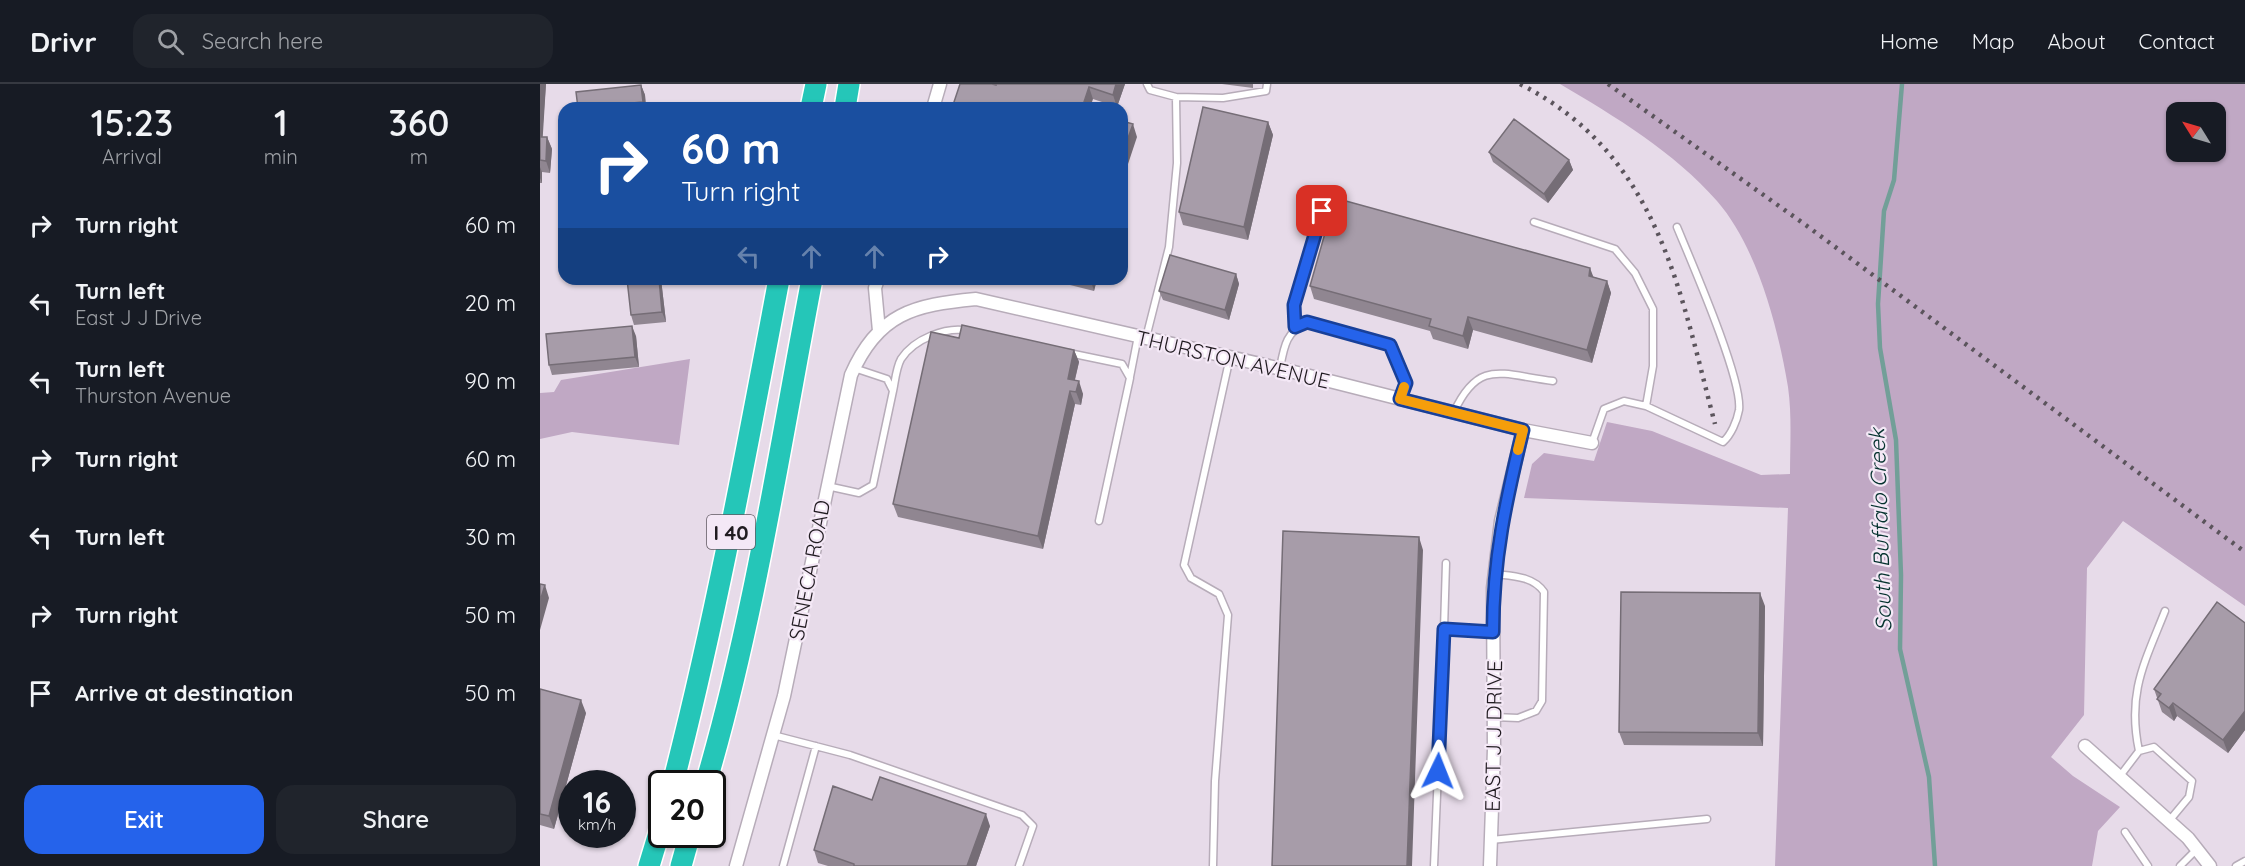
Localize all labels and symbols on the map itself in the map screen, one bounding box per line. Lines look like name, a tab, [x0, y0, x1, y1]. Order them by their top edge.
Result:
north arrow	[2166, 102, 2226, 162]
pin	[1296, 185, 1347, 236]
street label: THURSTON AVENUE	[1134, 324, 1332, 394]
water label: South Buffalo Creek	[1862, 426, 1898, 632]
street label: SENECA ROAD	[783, 498, 835, 642]
road number: I 40	[707, 515, 755, 549]
street label: EAST J J DRIVE	[1479, 660, 1507, 812]
position arrow	[1406, 739, 1470, 803]
speed limit sign: 20	[648, 770, 726, 848]

